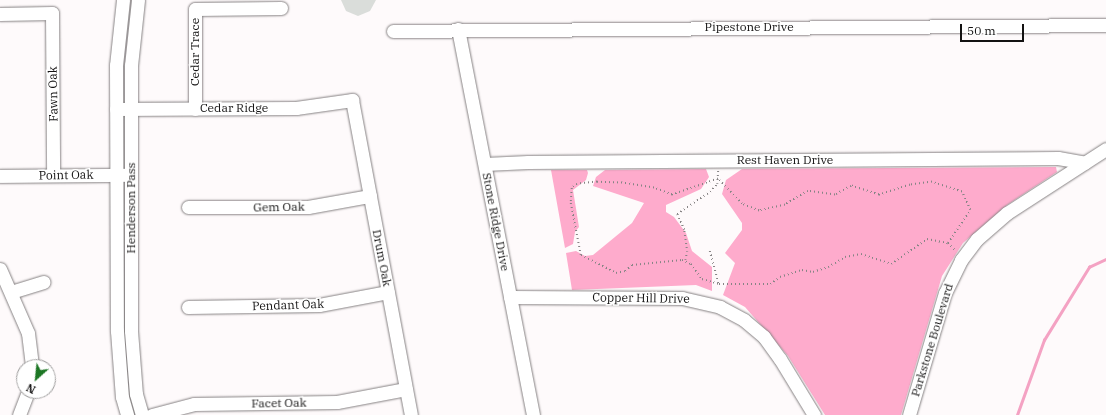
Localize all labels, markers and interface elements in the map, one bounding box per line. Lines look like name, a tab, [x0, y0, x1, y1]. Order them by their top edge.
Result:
scale bar	[962, 16, 1026, 42]
street label: Cedar Trace	[188, 18, 202, 86]
street label: Pipestone Drive	[704, 20, 794, 34]
text: 50 m	[967, 23, 996, 38]
street label: Fawn Oak	[45, 66, 61, 122]
street label: Cedar Ridge	[200, 101, 268, 115]
street label: Rest Haven Drive	[737, 153, 833, 167]
street label: Henderson Pass	[124, 162, 138, 254]
street label: Point Oak	[39, 167, 93, 183]
street label: Stone Ridge Drive	[479, 172, 513, 272]
street label: Gem Oak	[253, 199, 305, 215]
street label: Drum Oak	[369, 228, 395, 288]
street label: Parkstone Boulevard	[908, 282, 956, 398]
street label: Copper Hill Drive	[592, 290, 690, 306]
street label: Pendant Oak	[252, 297, 324, 313]
north arrow	[16, 359, 56, 399]
text: N	[24, 381, 38, 397]
street label: Facet Oak	[251, 395, 307, 411]

